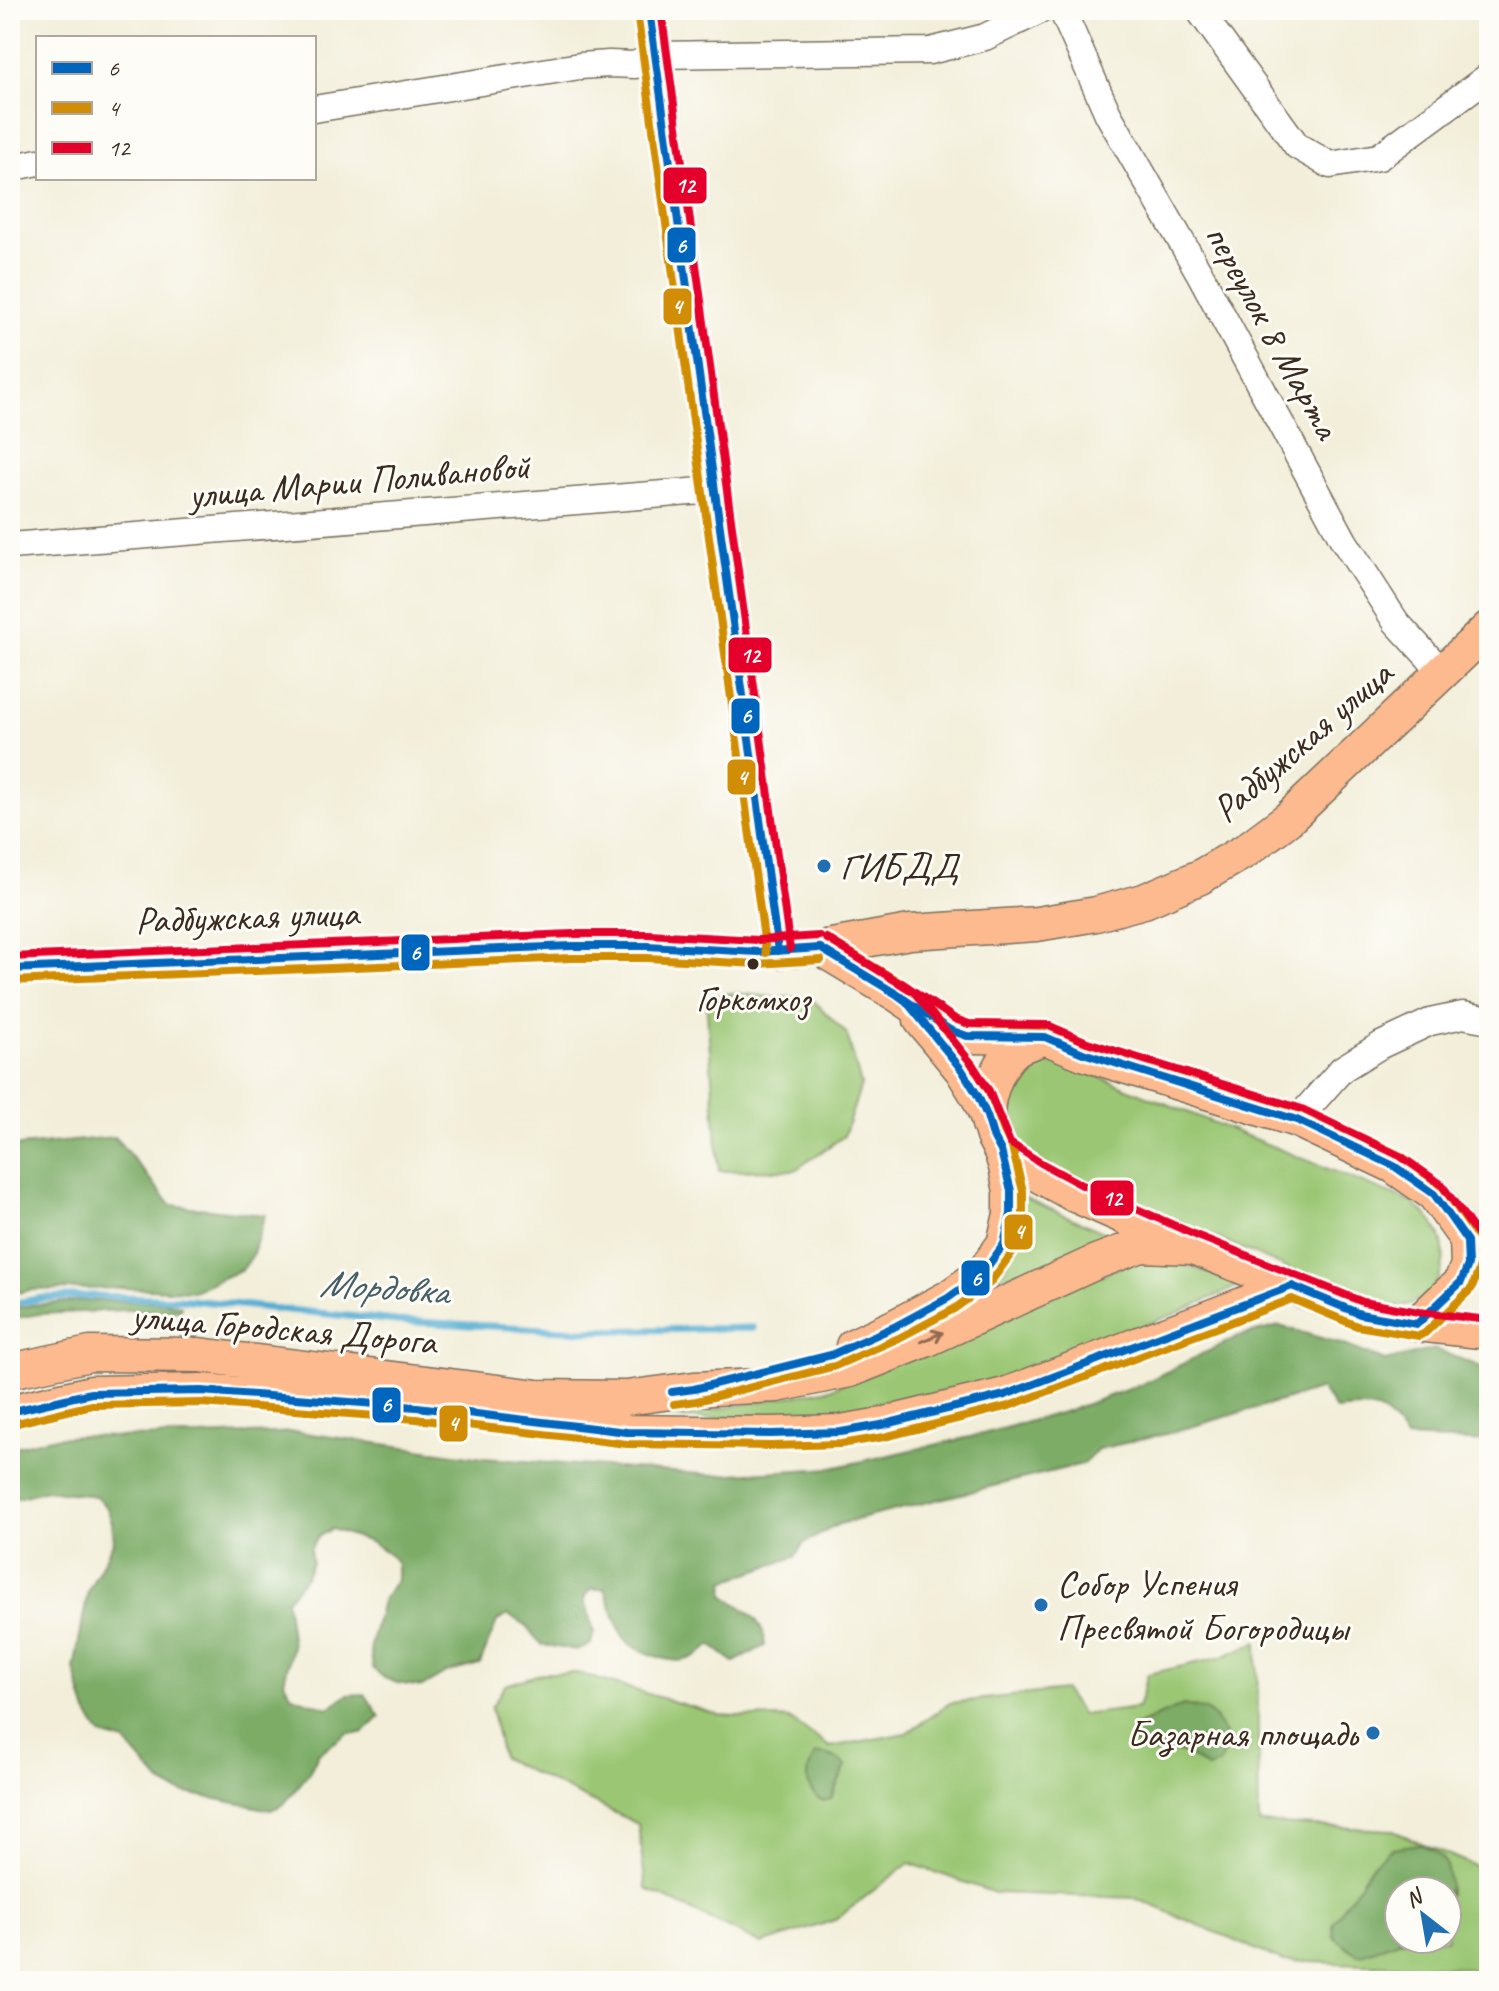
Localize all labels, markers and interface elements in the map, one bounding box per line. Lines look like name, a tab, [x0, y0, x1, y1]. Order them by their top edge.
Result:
legend	[36, 36, 316, 180]
text: 6	[108, 53, 120, 83]
text: 4	[108, 93, 121, 123]
text: 12	[108, 133, 132, 163]
line badge: 12	[662, 166, 708, 205]
text: 12	[675, 172, 697, 200]
street label: переулок 8 Марта	[1194, 216, 1352, 449]
line badge: 6	[666, 226, 697, 264]
text: 6	[676, 232, 688, 260]
line badge: 4	[662, 287, 693, 326]
text: 4	[672, 293, 685, 321]
street label: улица Марии Поливановой	[184, 442, 534, 519]
line badge: 12	[727, 636, 773, 674]
text: 12	[740, 642, 762, 670]
street label: Радбужская улица	[1203, 649, 1404, 832]
line badge: 6	[730, 697, 761, 735]
text: 6	[741, 702, 753, 730]
line badge: 4	[726, 758, 757, 796]
text: 4	[737, 764, 750, 792]
place label: ГИБДД	[840, 843, 961, 890]
marker: ГИБДД	[815, 857, 833, 875]
street label: Радбужская улица	[135, 889, 362, 944]
line badge: 6	[400, 933, 431, 972]
text: 6	[410, 939, 422, 967]
marker: Горкомхоз	[745, 956, 761, 972]
place label: Горкомхоз	[696, 976, 813, 1022]
line badge: 12	[1089, 1179, 1135, 1217]
text: 12	[1102, 1185, 1124, 1213]
line badge: 4	[1003, 1213, 1034, 1251]
text: 4	[1014, 1218, 1027, 1246]
water label: Мордовка	[318, 1258, 454, 1317]
line badge: 6	[960, 1259, 991, 1297]
text: 6	[971, 1265, 983, 1293]
street label: улица Городская Дорога	[128, 1292, 441, 1365]
one-way arrow	[919, 1329, 944, 1344]
line badge: 6	[371, 1386, 402, 1424]
text: 6	[381, 1391, 393, 1419]
line badge: 4	[438, 1404, 469, 1443]
text: 4	[448, 1410, 461, 1438]
place label: Собор Успения Пресвятой Богородицы	[1057, 1560, 1351, 1651]
marker: Собор Успения Пресвятой Богородицы	[1032, 1596, 1050, 1614]
place label: Базарная площадь	[1127, 1710, 1360, 1757]
marker: Базарная площадь	[1364, 1724, 1382, 1742]
north arrow	[1383, 1875, 1463, 1955]
text: N	[1400, 1881, 1429, 1914]

